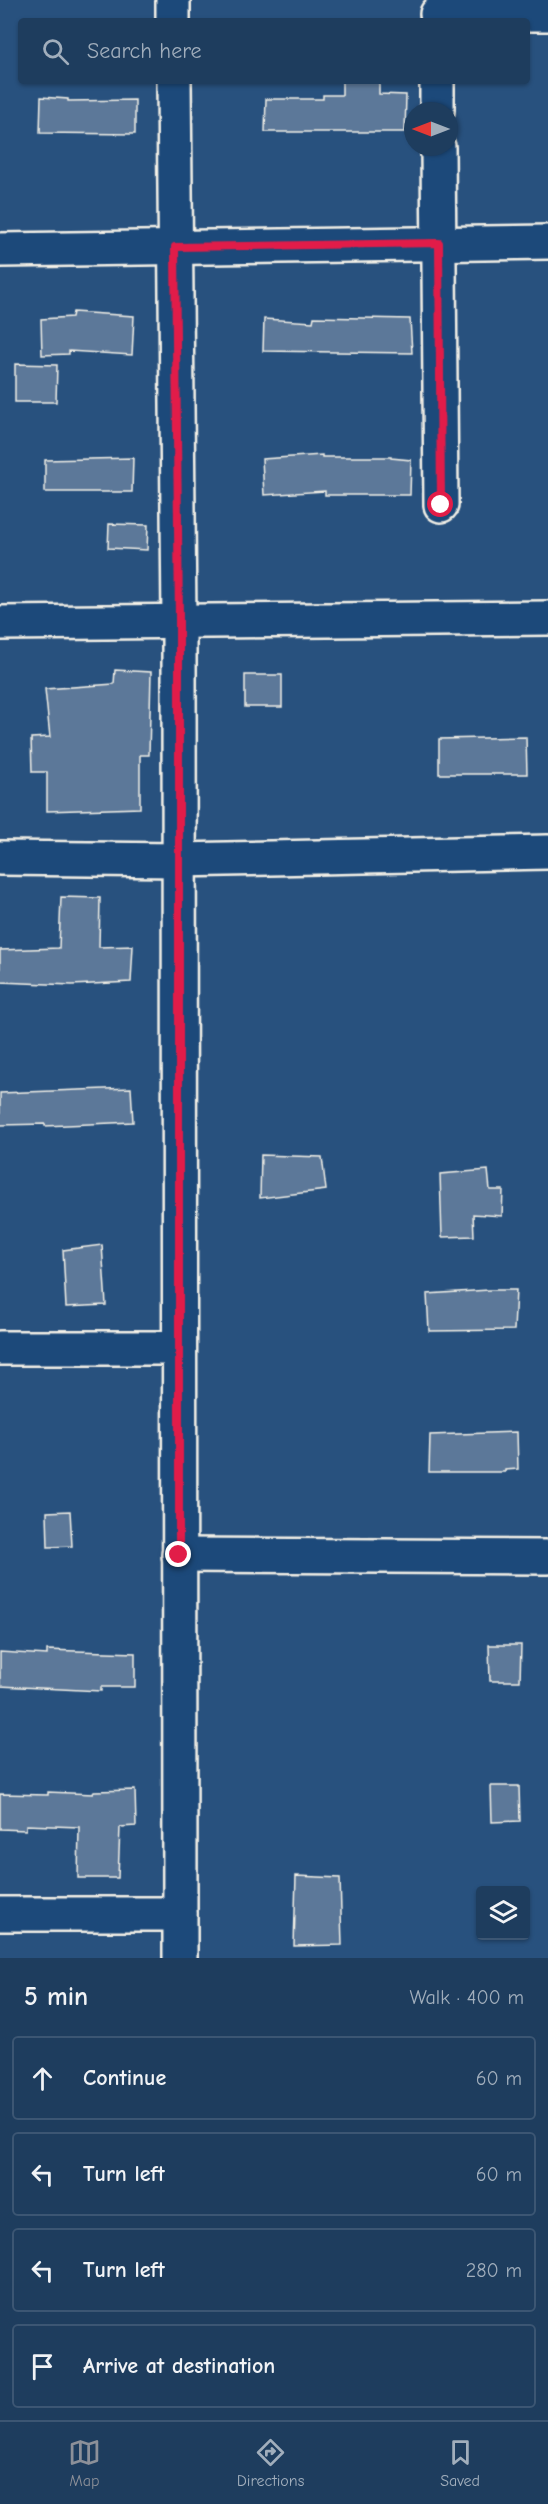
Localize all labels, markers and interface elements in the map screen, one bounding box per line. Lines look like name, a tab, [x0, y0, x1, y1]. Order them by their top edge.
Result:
search box	[18, 18, 530, 84]
icon: search	[39, 35, 72, 68]
text: Search here	[87, 38, 202, 64]
north arrow	[404, 102, 458, 156]
route start	[427, 491, 453, 517]
route end	[165, 1541, 191, 1567]
map controls	[476, 1886, 530, 1940]
button: layers	[476, 1886, 530, 1940]
text: 5 min	[24, 1982, 88, 2012]
text: Walk · 400 m	[410, 1986, 524, 2009]
icon: ahead	[26, 2062, 59, 2095]
text: Continue	[83, 2065, 166, 2091]
text: 60 m	[476, 2067, 522, 2090]
icon: left	[26, 2158, 59, 2191]
text: Turn left	[83, 2161, 165, 2187]
text: 60 m	[476, 2163, 522, 2186]
icon: left	[26, 2254, 59, 2287]
text: Turn left	[83, 2257, 165, 2283]
text: 280 m	[466, 2259, 522, 2282]
icon: arrive	[26, 2350, 59, 2383]
text: Arrive at destination	[83, 2353, 275, 2379]
tab: Map	[68, 2436, 101, 2490]
tab: Directions	[237, 2436, 304, 2490]
tab: Saved	[440, 2436, 480, 2490]

